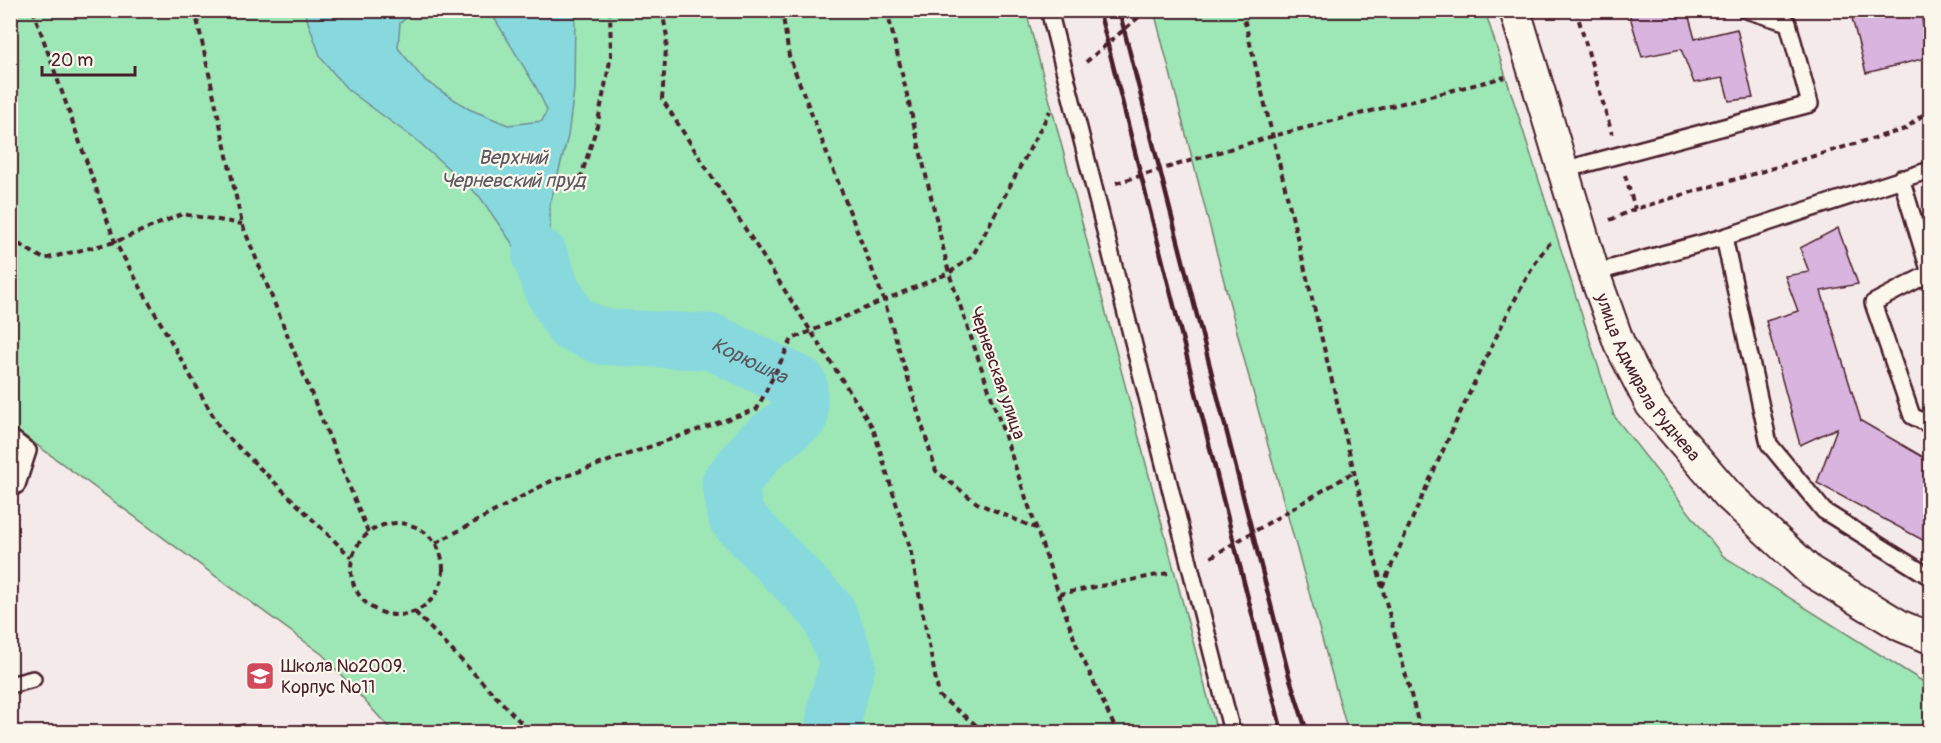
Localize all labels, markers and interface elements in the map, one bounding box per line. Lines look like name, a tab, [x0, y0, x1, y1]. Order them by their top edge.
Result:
scale bar	[42, 39, 135, 77]
text: 20 m	[51, 49, 93, 72]
water label: Верхний Черневский пруд	[441, 145, 587, 193]
street label: улица Адмирала Руднева	[1590, 289, 1706, 466]
street label: Черневская улица	[964, 304, 1030, 442]
water label: Корюшка	[708, 331, 793, 390]
place label: Школа №2009. Корпус №11	[281, 655, 406, 699]
school or university icon: Школа №2009. Корпус №11	[244, 660, 276, 692]

